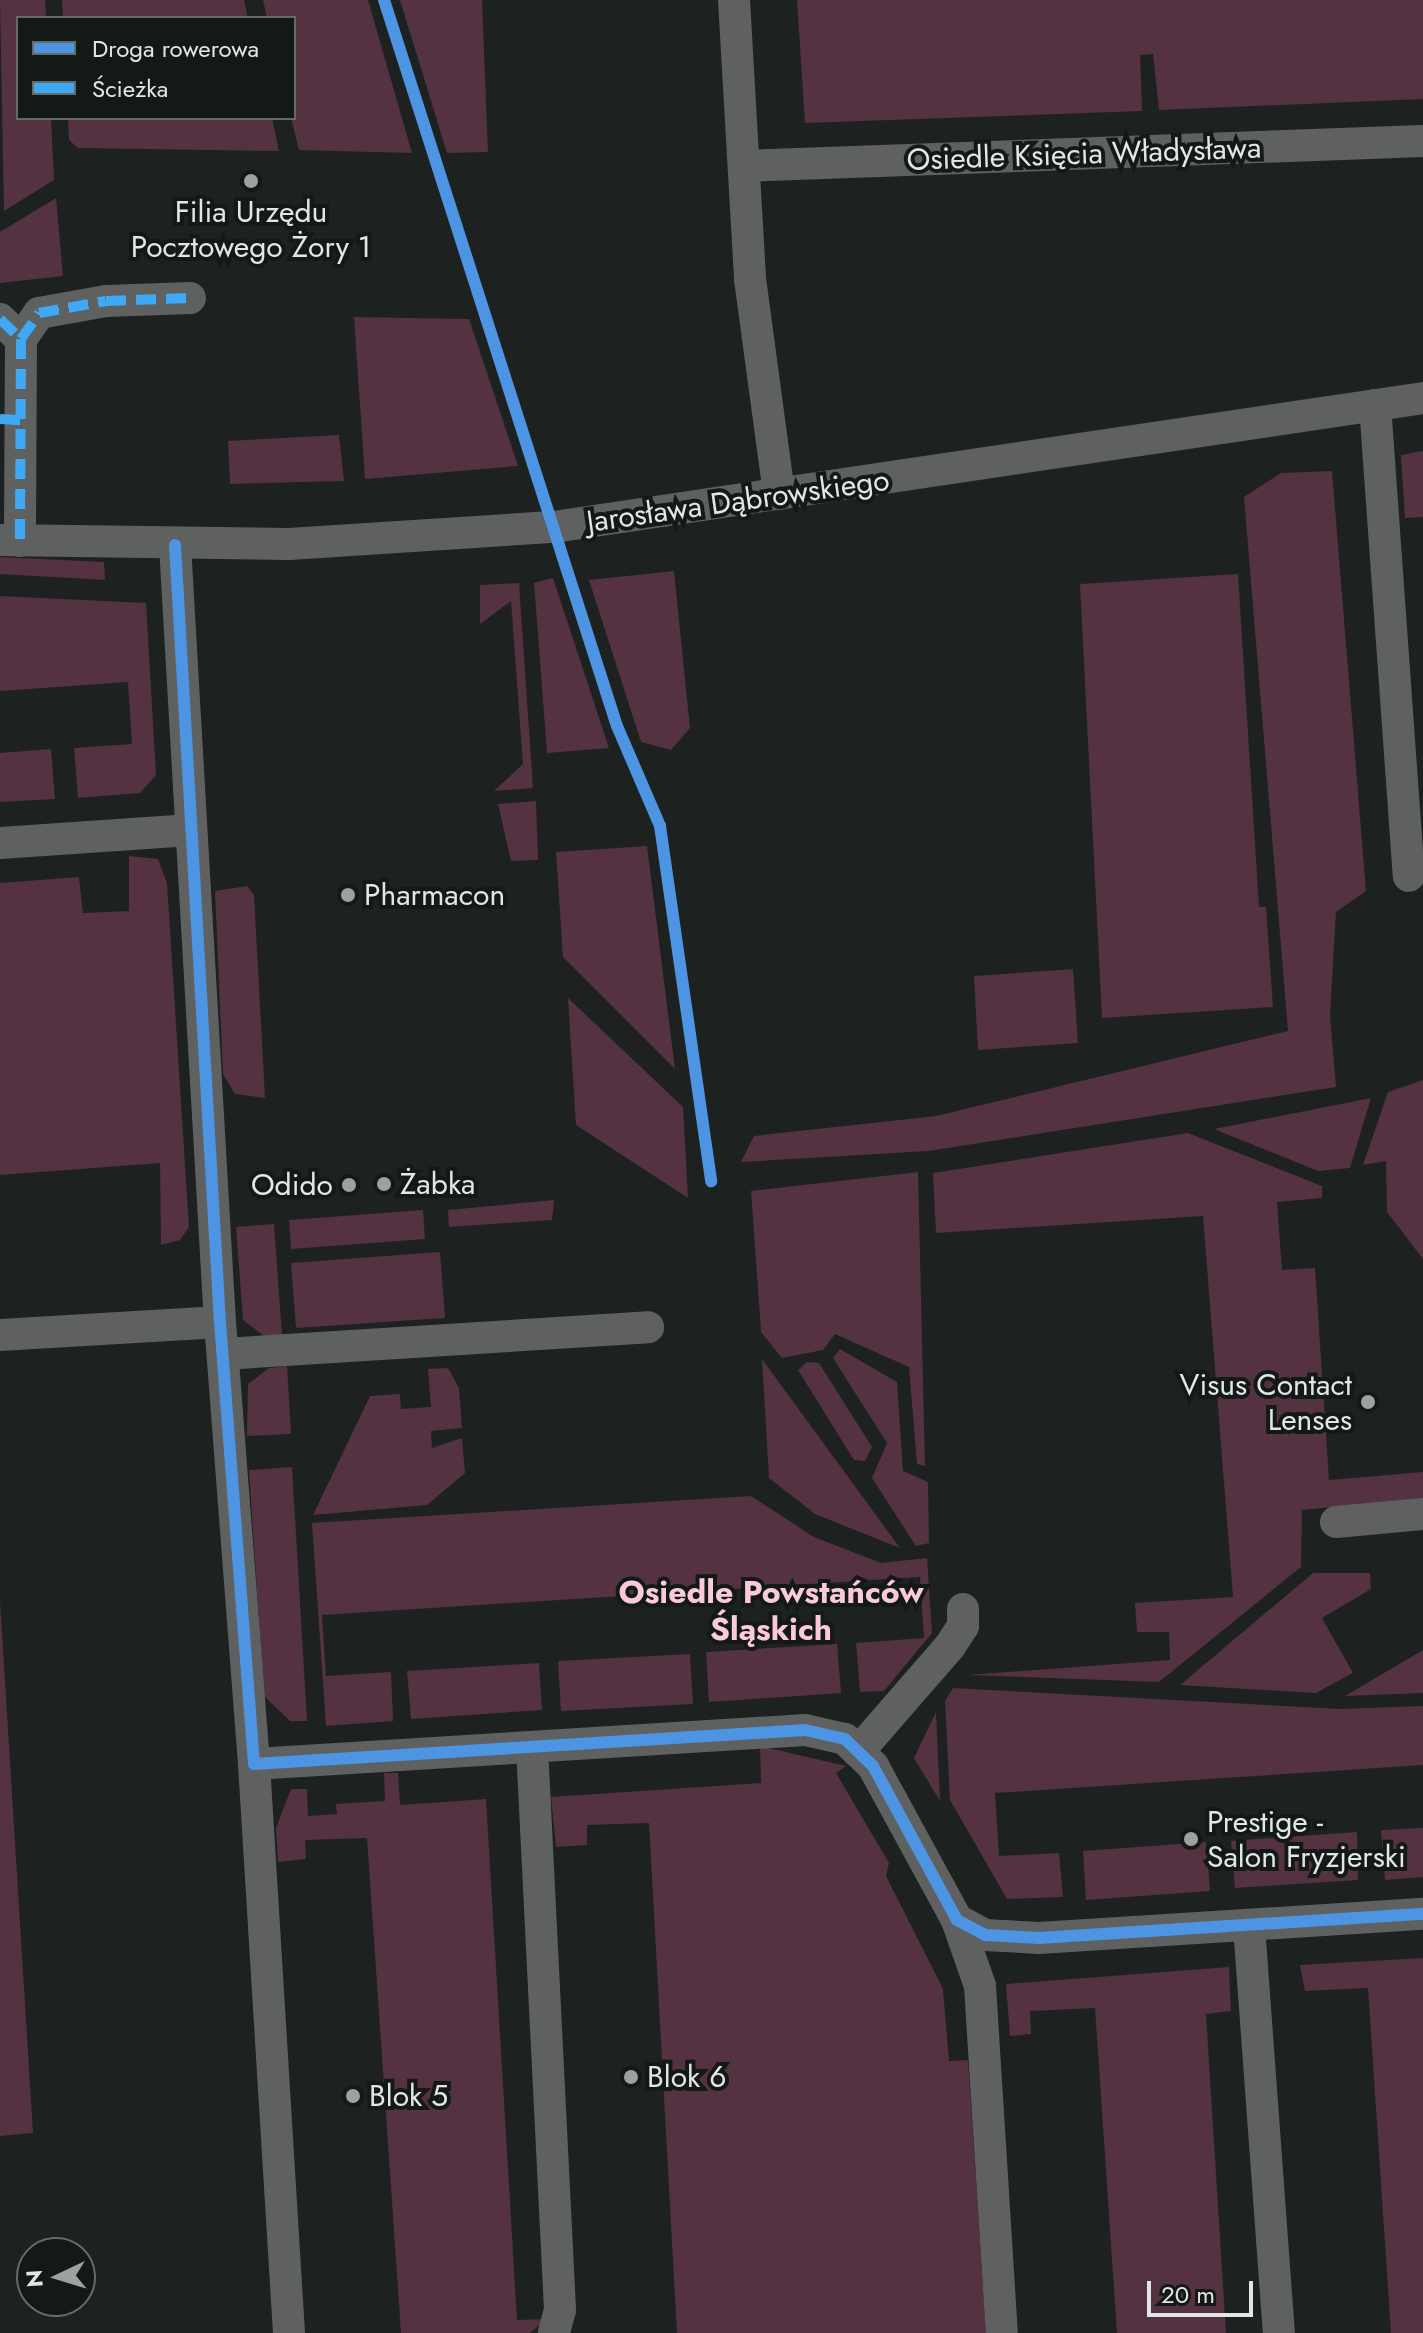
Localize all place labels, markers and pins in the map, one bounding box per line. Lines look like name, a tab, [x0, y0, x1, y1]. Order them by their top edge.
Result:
marker: Filia Urzędu Pocztowego Żory 1	[242, 172, 260, 190]
place label: Filia Urzędu Pocztowego Żory 1	[131, 194, 371, 264]
place label: Pharmacon	[364, 877, 505, 913]
marker: Pharmacon	[339, 886, 357, 904]
place label: Żabka	[400, 1166, 476, 1202]
place label: Odido	[251, 1167, 333, 1203]
marker: Żabka	[375, 1175, 393, 1193]
marker: Odido	[340, 1176, 358, 1194]
place label: Visus Contact Lenses	[1180, 1367, 1352, 1438]
marker: Visus Contact Lenses	[1359, 1393, 1377, 1411]
place label: Prestige - Salon Fryzjerski	[1207, 1804, 1406, 1874]
marker: Prestige - Salon Fryzjerski	[1182, 1830, 1200, 1848]
place label: Blok 6	[647, 2059, 726, 2095]
marker: Blok 6	[622, 2068, 640, 2086]
place label: Blok 5	[369, 2078, 448, 2114]
marker: Blok 5	[344, 2087, 362, 2105]

